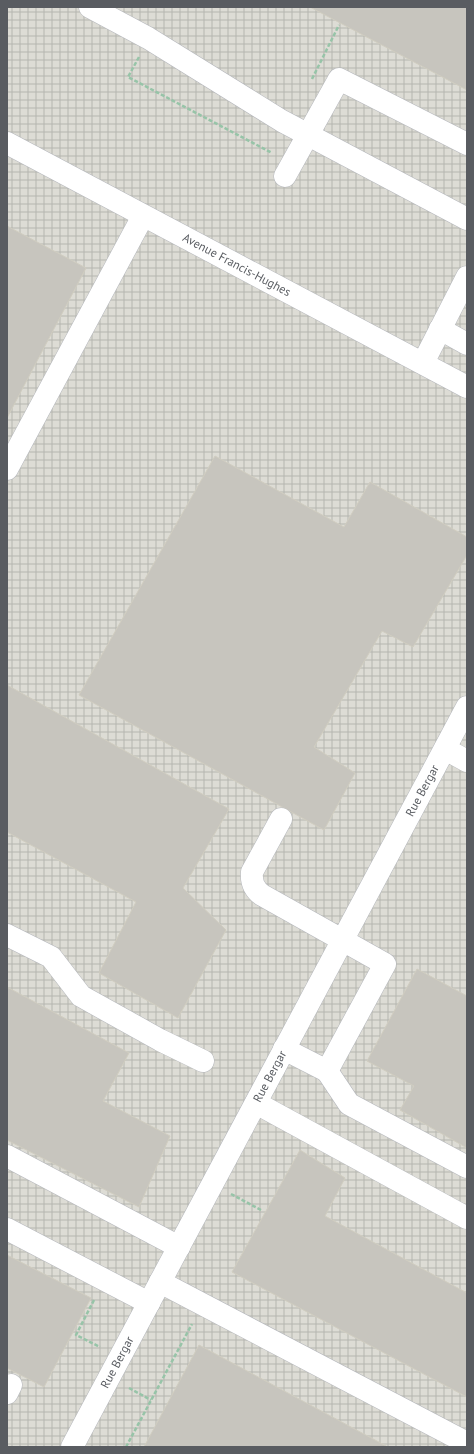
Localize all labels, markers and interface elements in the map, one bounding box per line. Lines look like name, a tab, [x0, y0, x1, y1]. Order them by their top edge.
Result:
street label: Avenue Francis-Hughes	[180, 230, 294, 299]
street label: Rue Bergar	[402, 762, 442, 819]
street label: Rue Bergar	[249, 1048, 289, 1105]
street label: Rue Bergar	[97, 1334, 137, 1391]

